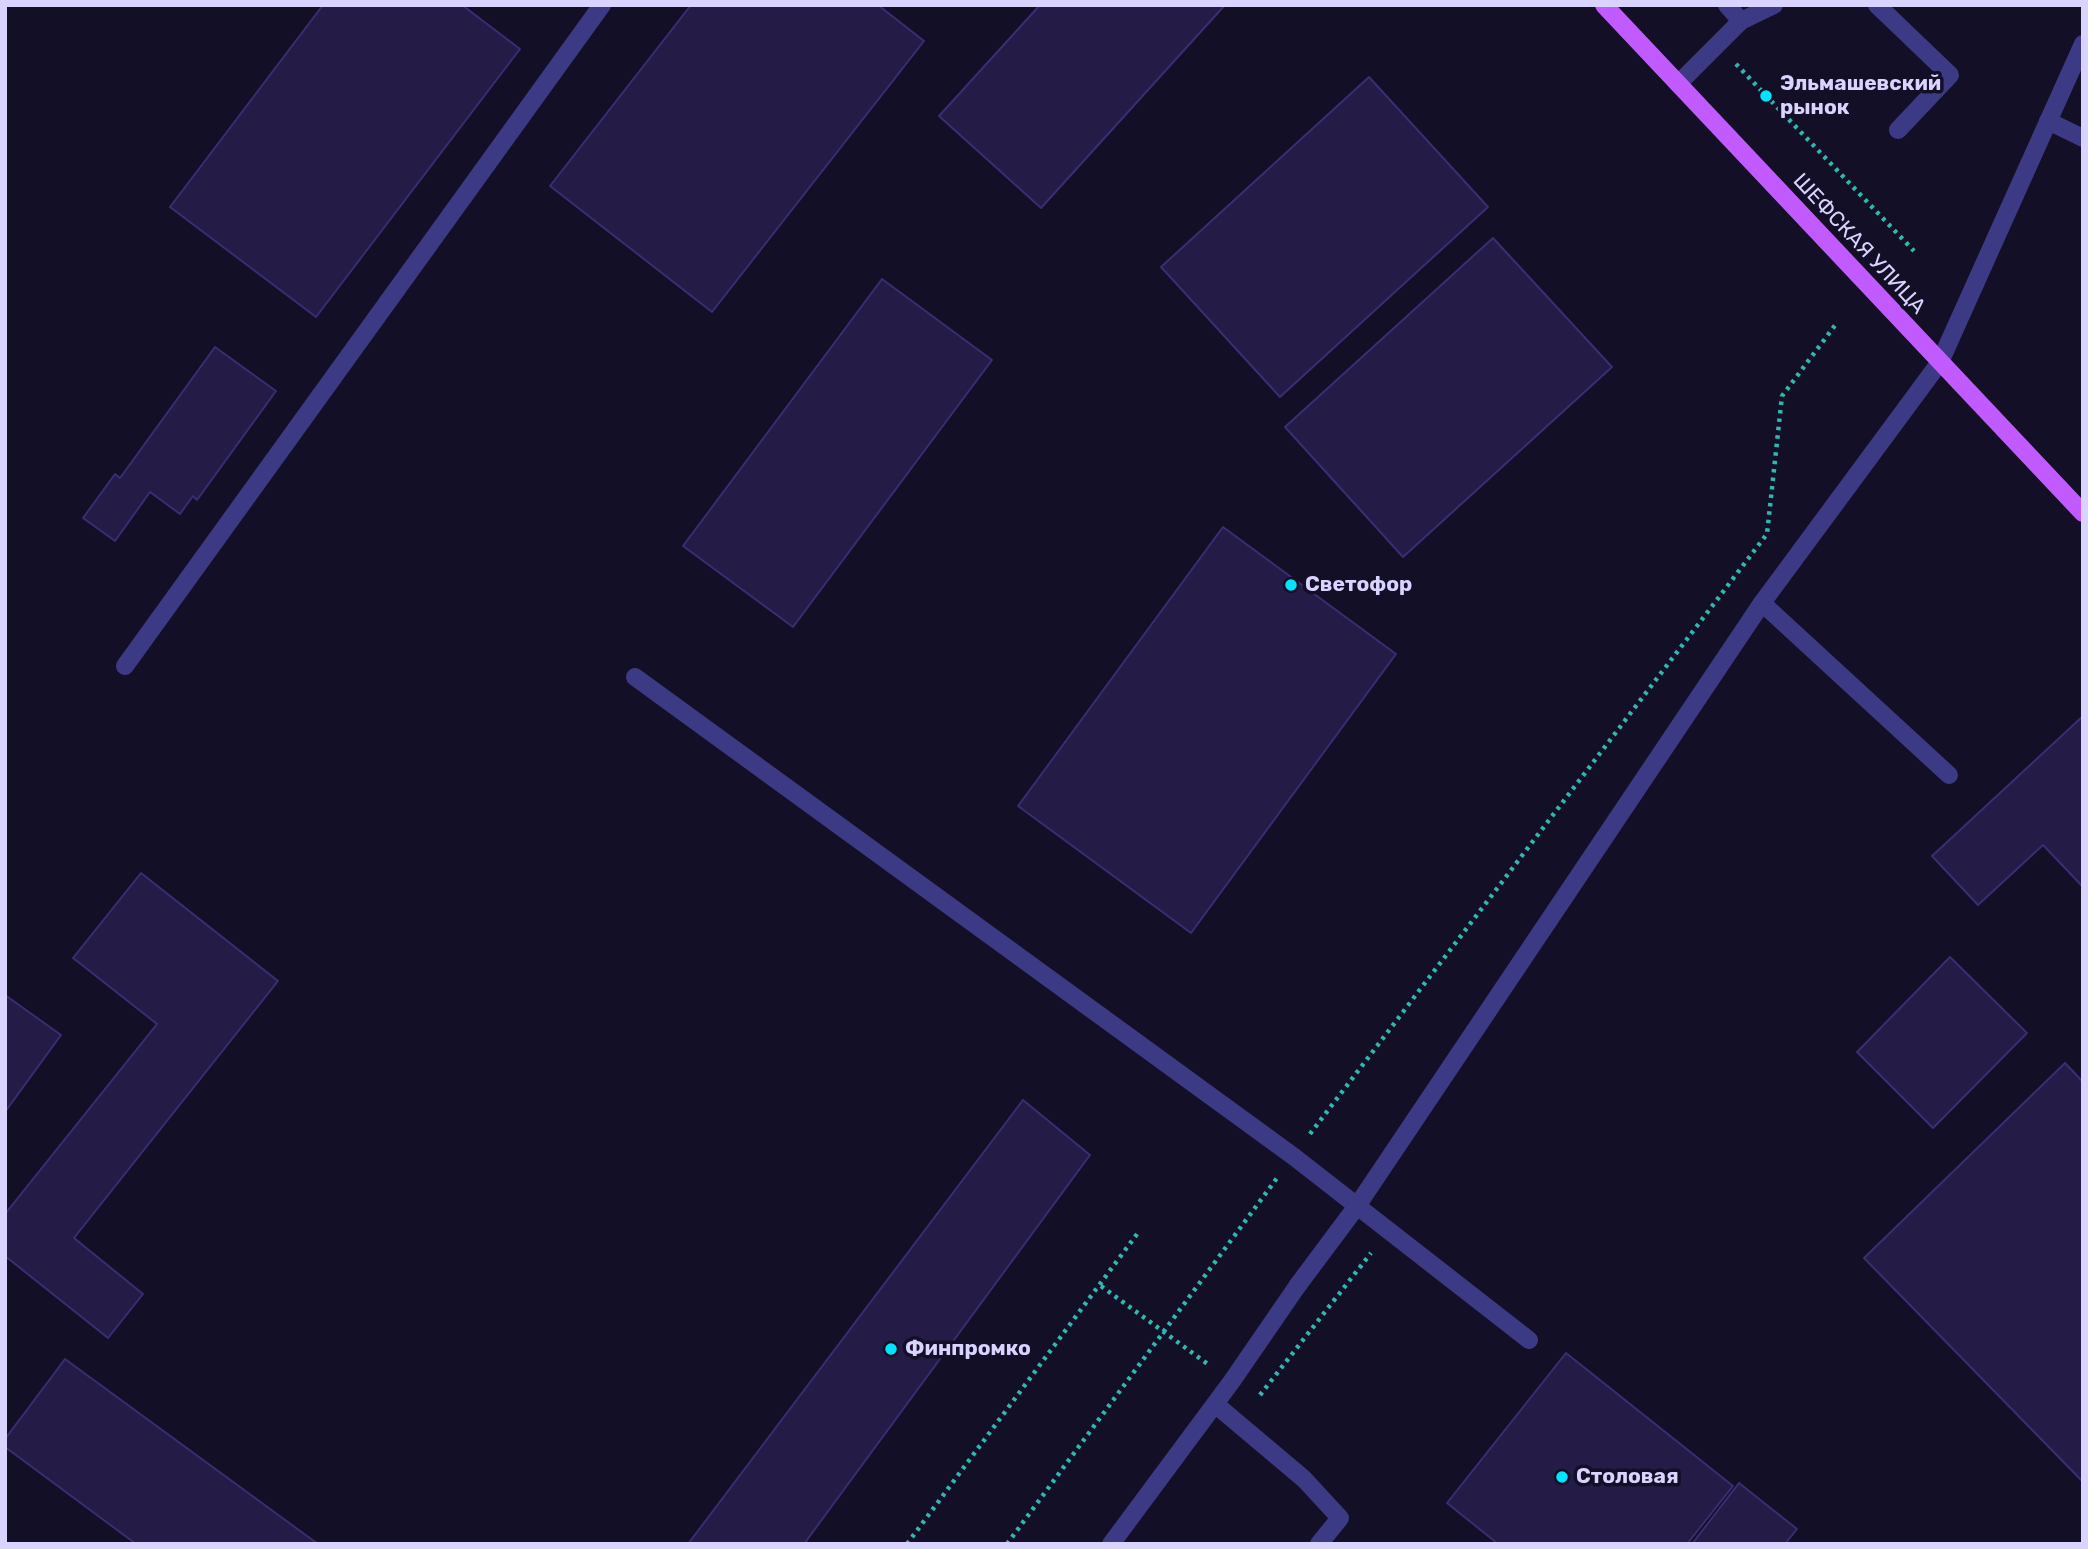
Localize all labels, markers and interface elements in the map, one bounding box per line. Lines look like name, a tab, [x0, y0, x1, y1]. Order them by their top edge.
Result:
place label: Эльмашевский рынок	[1780, 71, 1941, 121]
marker: Эльмашевский рынок	[1758, 88, 1774, 104]
street label: ШЕФСКАЯ УЛИЦА	[1787, 169, 1931, 319]
place label: Светофор	[1305, 572, 1412, 598]
marker: Светофор	[1283, 577, 1299, 593]
place label: Финпромко	[905, 1336, 1031, 1362]
marker: Финпромко	[883, 1341, 899, 1357]
place label: Столовая	[1576, 1464, 1679, 1490]
marker: Столовая	[1554, 1469, 1570, 1485]

